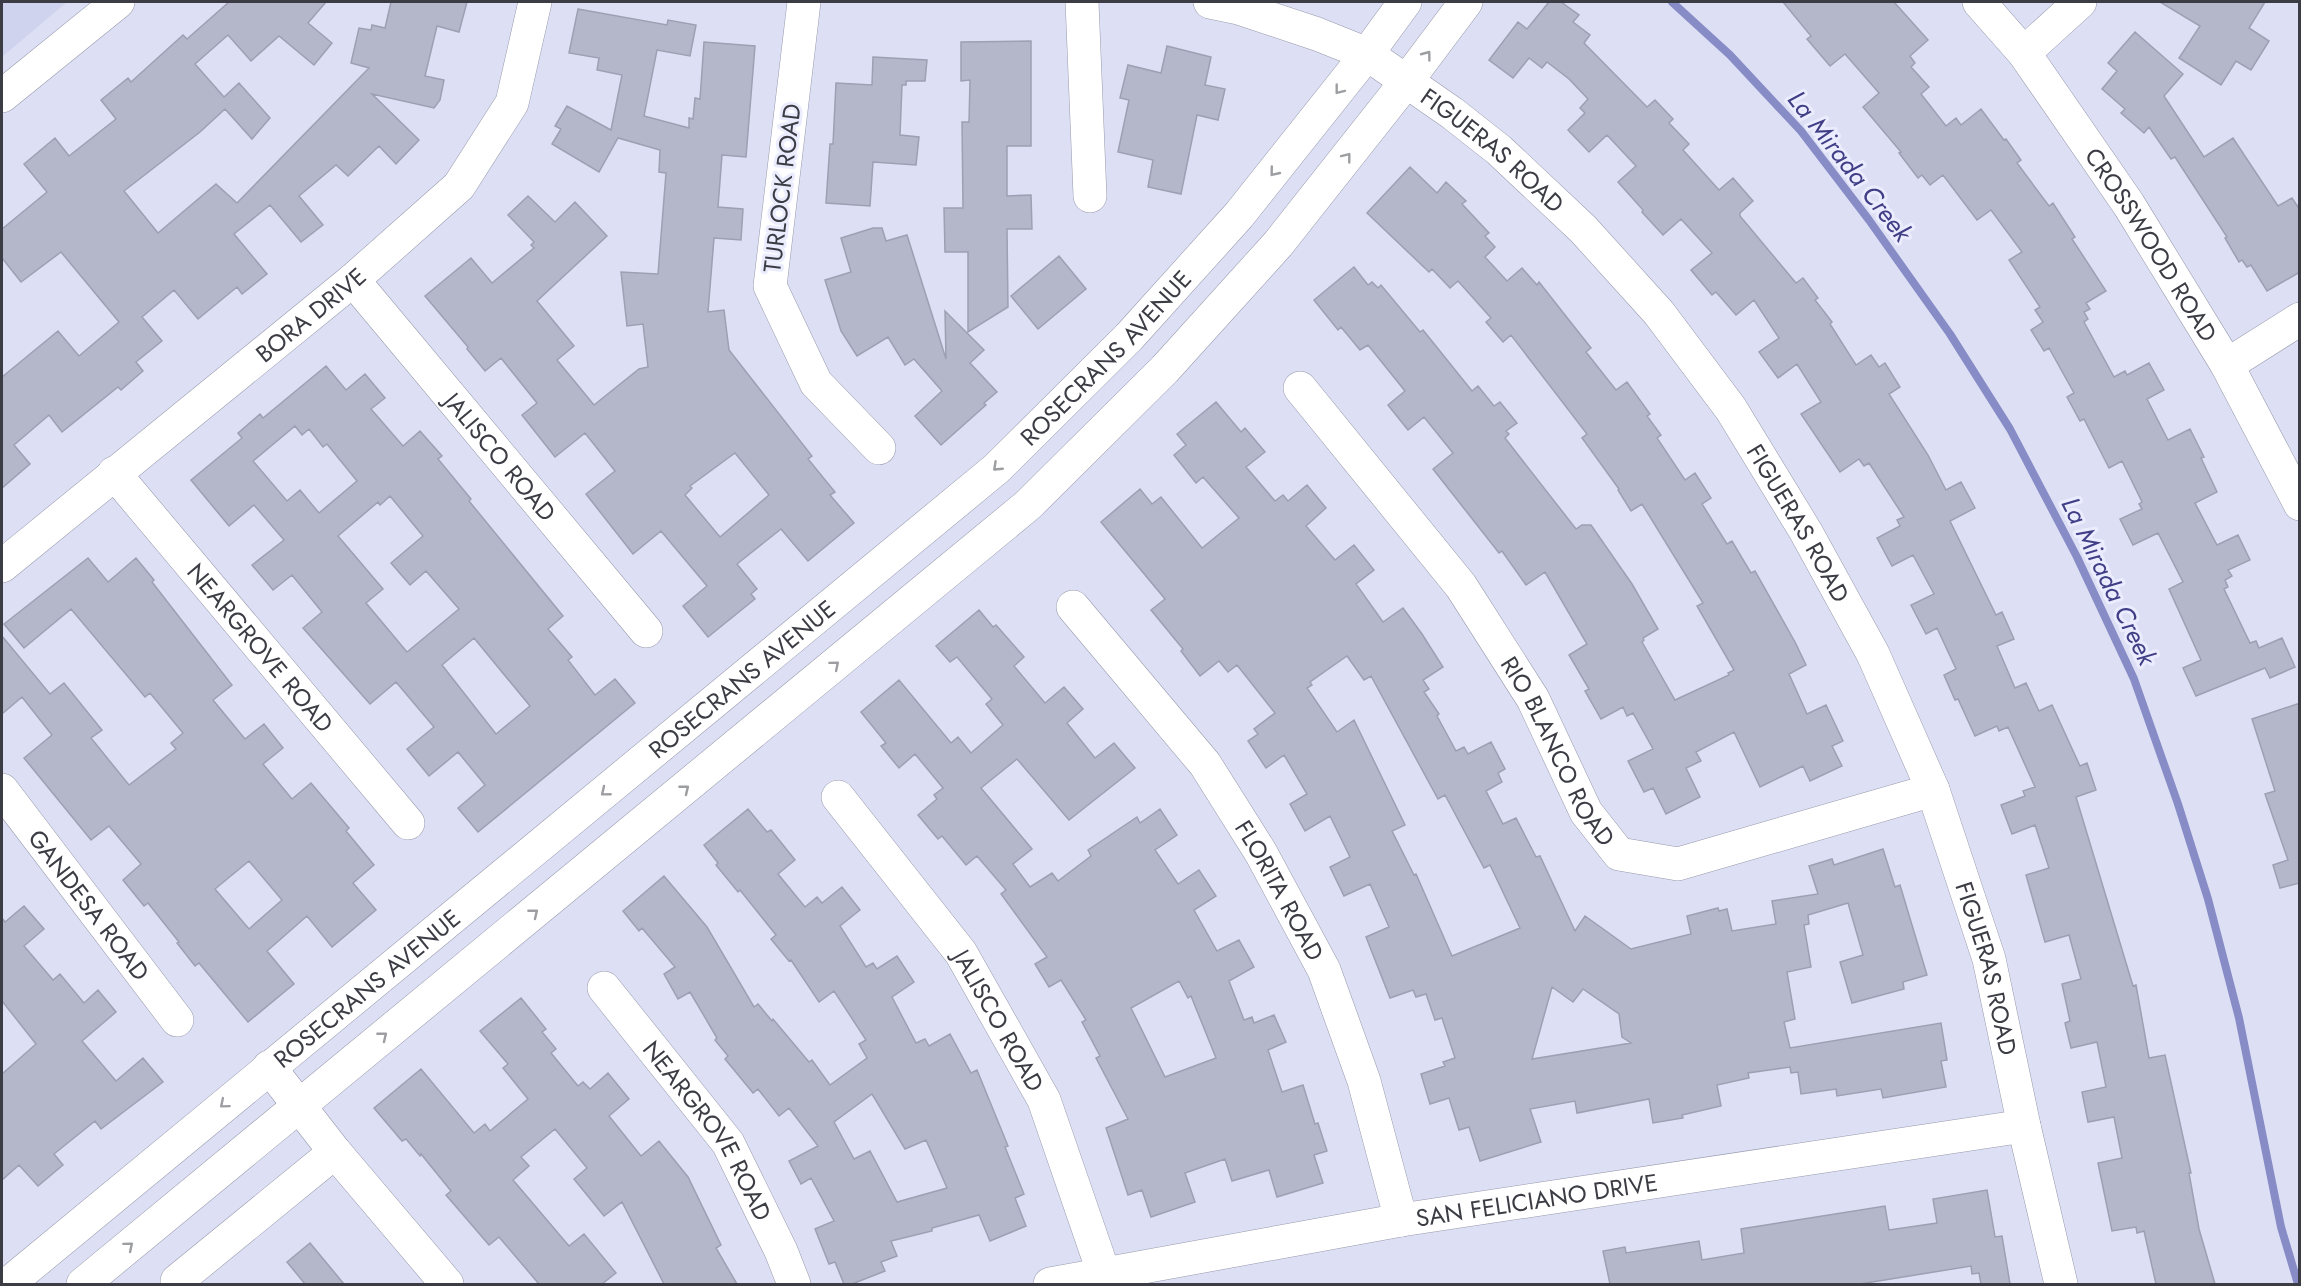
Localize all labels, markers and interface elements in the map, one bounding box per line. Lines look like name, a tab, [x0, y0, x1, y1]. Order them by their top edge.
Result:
one-way arrow	[1420, 51, 1431, 62]
street label: FIGUERAS ROAD	[1414, 79, 1572, 220]
water label: La Mirada Creek	[1779, 82, 1922, 251]
one-way arrow	[1335, 83, 1346, 94]
street label: TURLOCK ROAD	[754, 102, 810, 274]
street label: CROSSWOOD ROAD	[2077, 140, 2226, 348]
one-way arrow	[1340, 153, 1351, 164]
one-way arrow	[1270, 165, 1281, 176]
street label: BORA DRIVE	[248, 259, 374, 370]
street label: ROSECRANS AVENUE	[1012, 262, 1199, 453]
street label: JALISCO ROAD	[434, 382, 564, 528]
street label: FIGUERAS ROAD	[1739, 437, 1859, 608]
one-way arrow	[994, 460, 1004, 471]
water label: La Mirada Creek	[2052, 491, 2167, 673]
street label: NEARGROVE ROAD	[179, 555, 342, 740]
street label: ROSECRANS AVENUE	[641, 591, 843, 766]
street label: RIO BLANCO ROAD	[1493, 649, 1624, 853]
one-way arrow	[829, 662, 840, 673]
one-way arrow	[601, 785, 612, 796]
one-way arrow	[678, 786, 689, 797]
street label: FLORITA ROAD	[1227, 813, 1333, 967]
street label: GANDESA ROAD	[20, 822, 158, 988]
street label: FIGUERAS ROAD	[1947, 877, 2026, 1058]
street label: ROSECRANS AVENUE	[266, 901, 468, 1076]
one-way arrow	[527, 909, 538, 920]
street label: JALISCO ROAD	[943, 940, 1053, 1098]
one-way arrow	[376, 1032, 387, 1043]
street label: NEARGROVE ROAD	[635, 1033, 781, 1226]
one-way arrow	[220, 1097, 231, 1108]
street label: SAN FELICIANO DRIVE	[1413, 1164, 1660, 1235]
one-way arrow	[122, 1242, 133, 1253]

